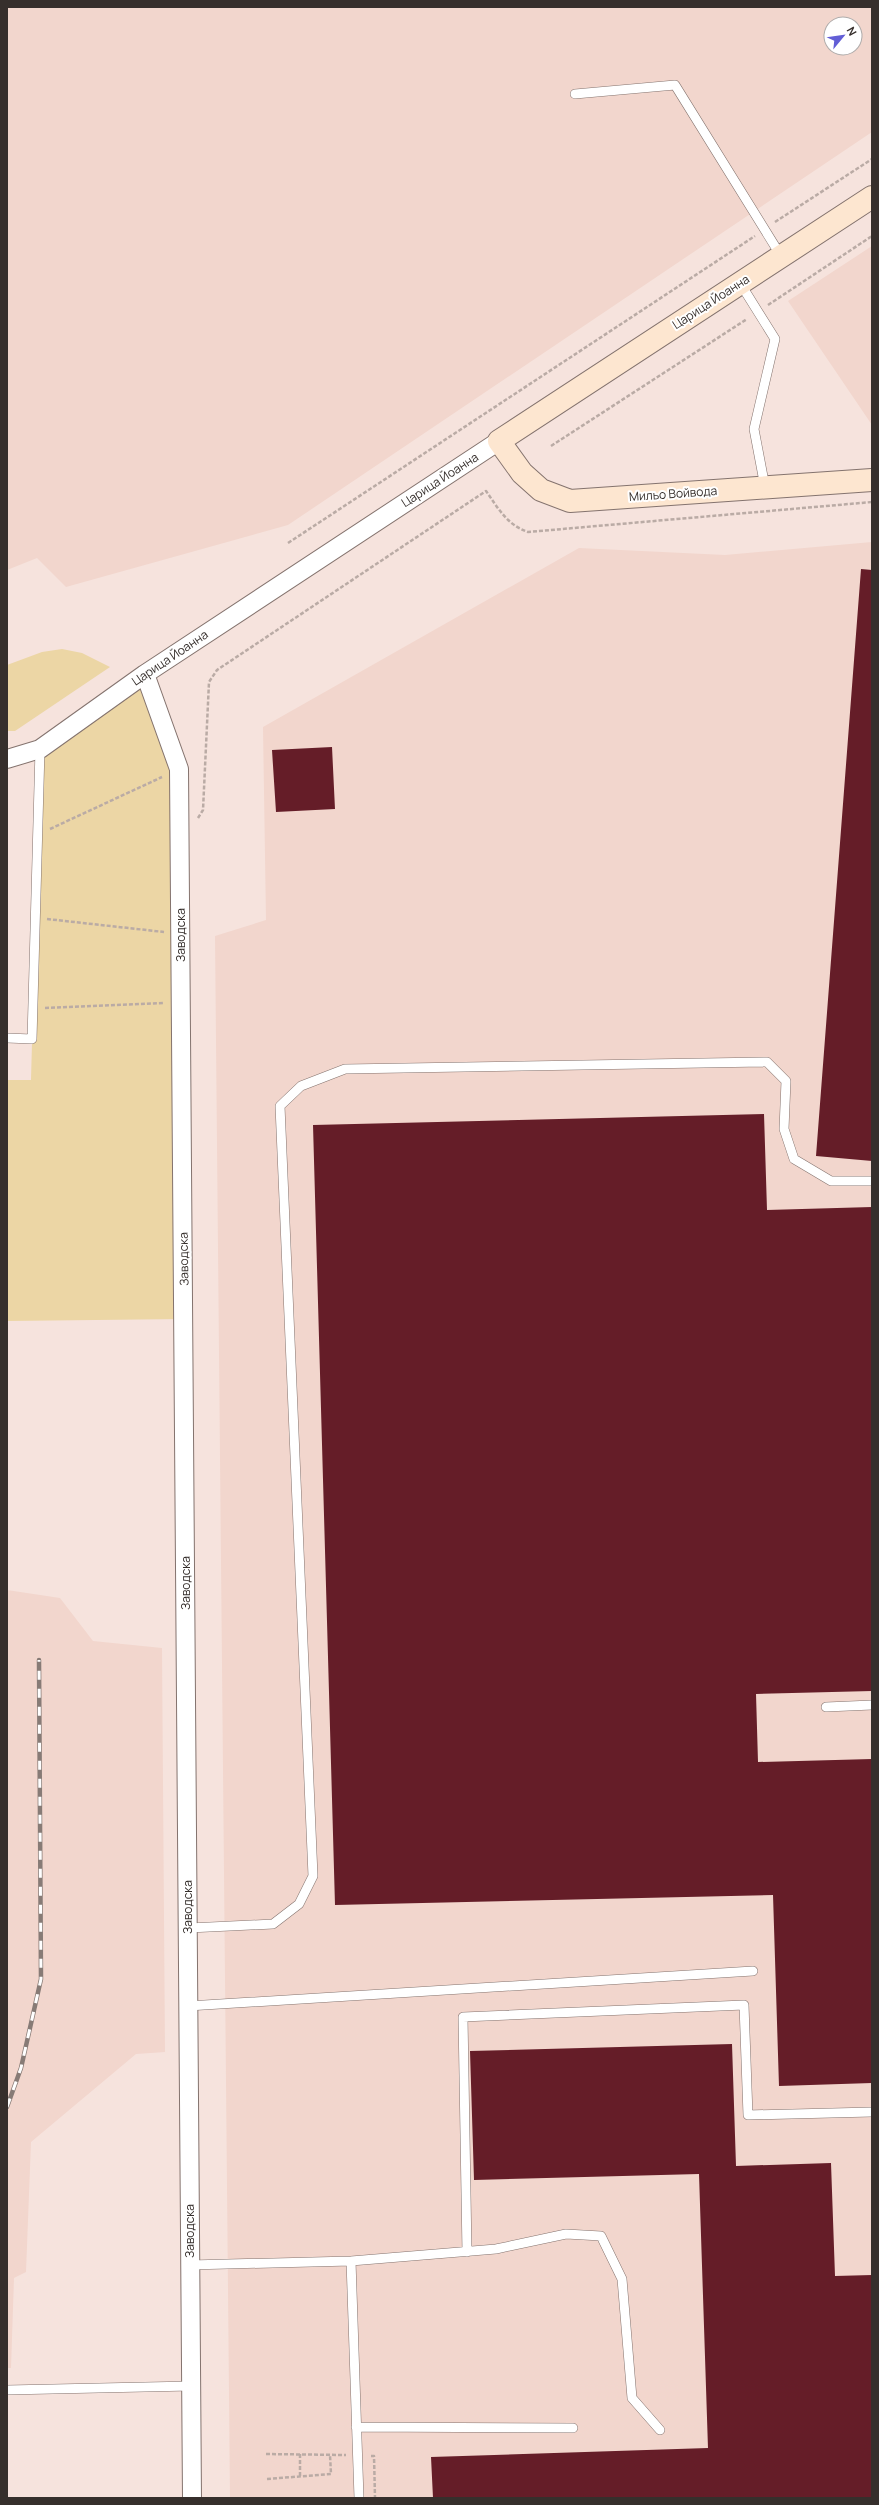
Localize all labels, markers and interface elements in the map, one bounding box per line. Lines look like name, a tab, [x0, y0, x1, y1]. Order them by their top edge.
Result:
north arrow	[823, 16, 863, 56]
text: N	[844, 24, 861, 38]
street label: Царица Йоанна	[669, 270, 752, 333]
street label: Царица Йоанна	[398, 448, 481, 511]
street label: Мильо Войвода	[628, 482, 718, 505]
street label: Царица Йоанна	[128, 626, 211, 689]
street label: Заводска	[172, 908, 189, 962]
street label: Заводска	[175, 1232, 192, 1286]
street label: Заводска	[177, 1556, 194, 1610]
street label: Заводска	[179, 1880, 196, 1934]
street label: Заводска	[181, 2204, 198, 2258]

